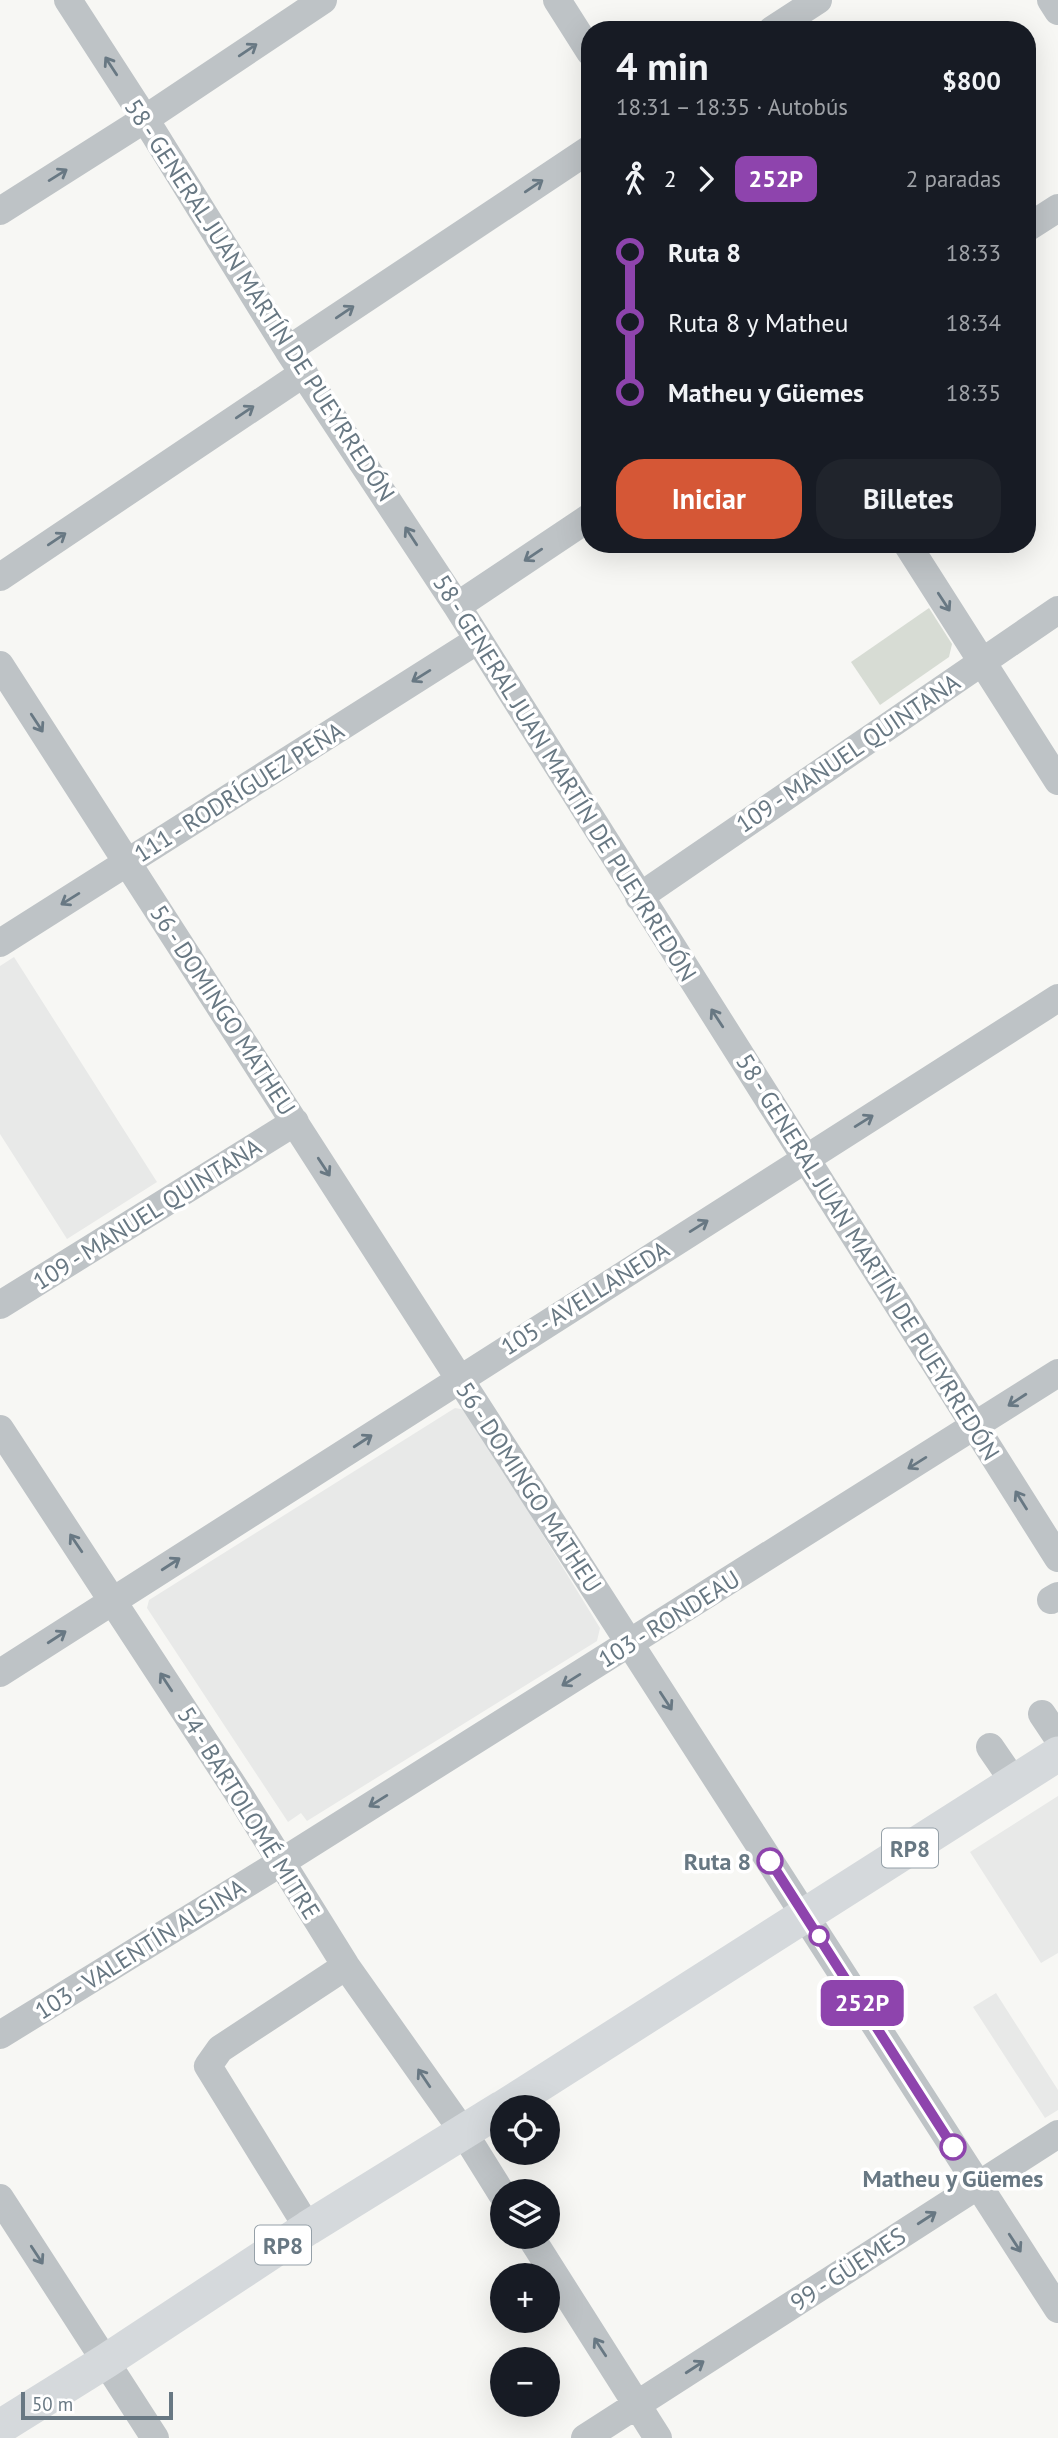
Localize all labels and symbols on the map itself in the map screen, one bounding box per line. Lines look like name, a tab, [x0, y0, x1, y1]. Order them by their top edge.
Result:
one-way arrow	[238, 43, 257, 57]
one-way arrow	[104, 57, 118, 77]
street label: 58 - GENERAL JUAN MARTÍN DE PUEYRREDÓN	[118, 93, 402, 507]
one-way arrow	[47, 167, 67, 181]
one-way arrow	[524, 179, 543, 193]
one-way arrow	[334, 305, 354, 319]
one-way arrow	[235, 405, 255, 419]
one-way arrow	[404, 527, 419, 546]
one-way arrow	[46, 532, 66, 546]
one-way arrow	[524, 548, 543, 562]
street label: 58 - GENERAL JUAN MARTÍN DE PUEYRREDÓN	[426, 569, 704, 987]
one-way arrow	[937, 591, 951, 611]
street label: 109 - MANUEL QUINTANA	[730, 666, 966, 840]
one-way arrow	[411, 670, 431, 684]
one-way arrow	[30, 712, 44, 732]
street label: 111 - RODRÍGUEZ PEÑA	[128, 715, 350, 869]
one-way arrow	[61, 891, 80, 906]
street label: 56 - DOMINGO MATHEU	[143, 899, 303, 1121]
one-way arrow	[709, 1009, 724, 1028]
street label: 58 - GENERAL JUAN MARTÍN DE PUEYRREDÓN	[729, 1048, 1007, 1466]
one-way arrow	[854, 1114, 874, 1128]
street label: 109 - MANUEL QUINTANA	[27, 1131, 267, 1297]
one-way arrow	[317, 1157, 331, 1177]
one-way arrow	[688, 1219, 708, 1233]
street label: 105 - AVELLANEDA	[495, 1234, 675, 1362]
street label: 56 - DOMINGO MATHEU	[449, 1376, 609, 1598]
one-way arrow	[1007, 1393, 1027, 1407]
one-way arrow	[352, 1434, 372, 1448]
one-way arrow	[908, 1457, 928, 1471]
one-way arrow	[1014, 1491, 1029, 1510]
one-way arrow	[68, 1534, 82, 1554]
one-way arrow	[161, 1556, 180, 1571]
street label: 103 - RONDEAU	[593, 1563, 745, 1675]
one-way arrow	[46, 1629, 66, 1643]
one-way arrow	[159, 1673, 173, 1692]
one-way arrow	[561, 1674, 581, 1688]
one-way arrow	[658, 1691, 673, 1710]
street label: 54 - BARTOLOMÉ MITRE	[171, 1701, 327, 1925]
one-way arrow	[369, 1795, 389, 1809]
road number: RP8	[882, 1828, 938, 1868]
place label: Ruta 8	[684, 1846, 751, 1877]
marker: Ruta 8	[757, 1848, 783, 1874]
street label: 103 - VALENTÍN ALSINA	[29, 1872, 251, 2026]
unlabelled marker	[809, 1926, 829, 1946]
line badge: 252P	[813, 1980, 911, 2026]
one-way arrow	[417, 2068, 431, 2088]
marker: Matheu y Güemes	[940, 2134, 966, 2160]
place label: Matheu y Güemes	[863, 2163, 1043, 2194]
one-way arrow	[917, 2211, 937, 2225]
street label: 99 - GÜEMES	[784, 2220, 912, 2318]
road number: RP8	[255, 2226, 311, 2264]
one-way arrow	[1008, 2232, 1022, 2252]
one-way arrow	[30, 2245, 44, 2264]
one-way arrow	[593, 2338, 608, 2357]
one-way arrow	[685, 2360, 704, 2375]
scale bar	[21, 2389, 173, 2421]

